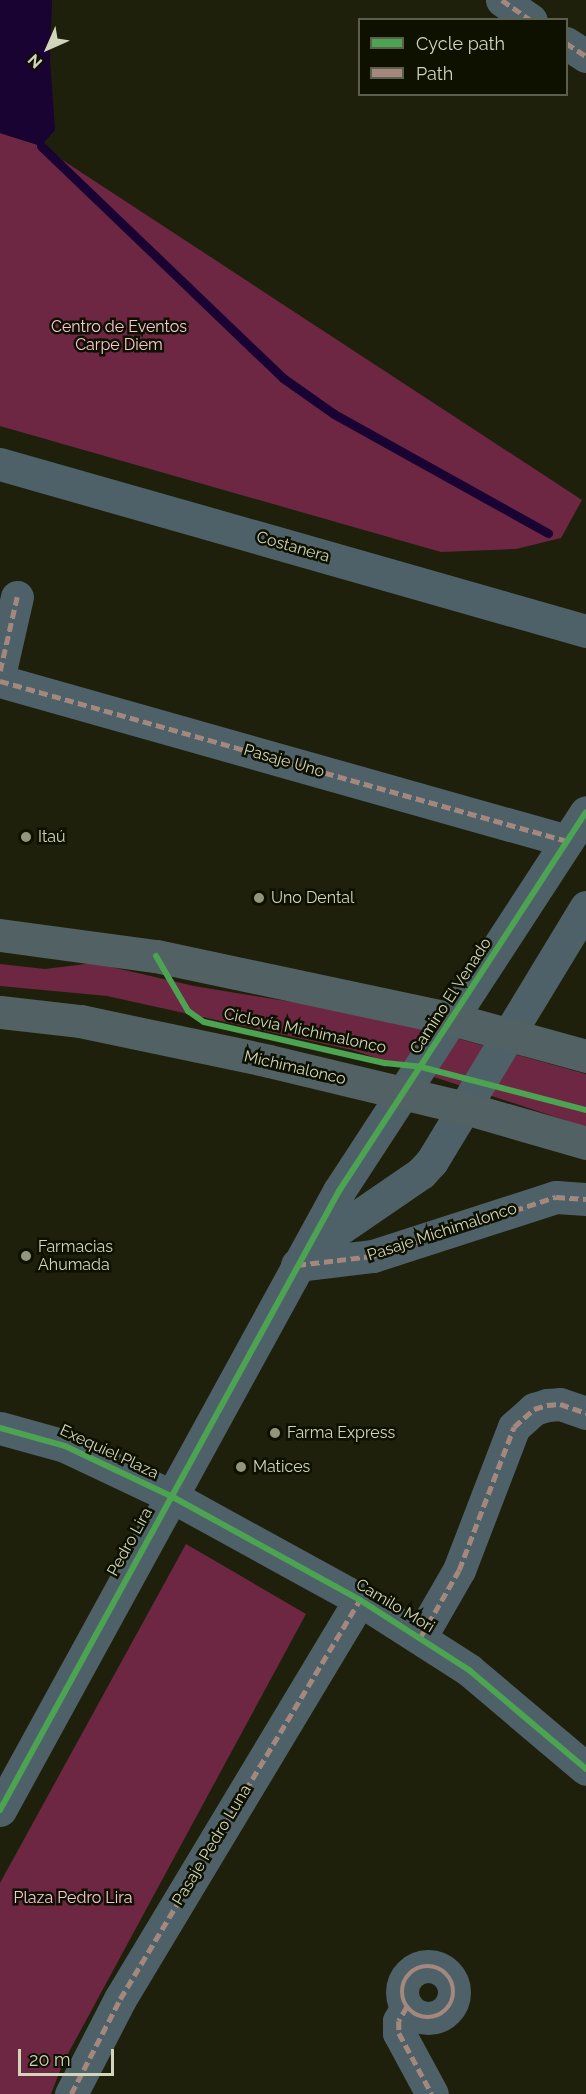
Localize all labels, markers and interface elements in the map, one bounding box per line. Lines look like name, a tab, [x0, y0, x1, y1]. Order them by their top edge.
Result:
north arrow	[18, 18, 78, 78]
legend	[358, 18, 568, 96]
text: Cycle path	[416, 33, 505, 54]
text: N	[24, 50, 46, 72]
text: Path	[416, 63, 453, 84]
park label: Centro de Eventos Carpe Diem	[51, 317, 187, 355]
street label: Costanera	[254, 527, 332, 567]
street label: Pasaje Uno	[241, 740, 327, 782]
place label: Itaú	[38, 827, 65, 847]
marker: Itaú	[19, 830, 33, 844]
place label: Uno Dental	[271, 888, 354, 908]
marker: Uno Dental	[252, 891, 266, 905]
street label: Camino El Venado	[406, 934, 496, 1058]
street label: Ciclovía Michimalonco	[222, 1004, 388, 1058]
street label: Michimalonco	[242, 1047, 348, 1089]
street label: Pasaje Michimalonco	[365, 1199, 519, 1265]
place label: Farmacias Ahumada	[38, 1237, 113, 1275]
marker: Farmacias Ahumada	[19, 1249, 33, 1263]
street label: Exequiel Plaza	[56, 1421, 162, 1483]
place label: Farma Express	[287, 1423, 395, 1443]
marker: Farma Express	[268, 1426, 282, 1440]
place label: Matices	[253, 1457, 310, 1477]
marker: Matices	[234, 1460, 248, 1474]
street label: Pedro Lira	[103, 1504, 157, 1580]
street label: Camilo Mori	[352, 1575, 438, 1637]
street label: Pasaje Pedro Luna	[168, 1781, 256, 1909]
park label: Plaza Pedro Lira	[14, 1888, 132, 1908]
scale bar	[21, 2037, 117, 2075]
text: 20 m	[29, 2049, 71, 2070]

